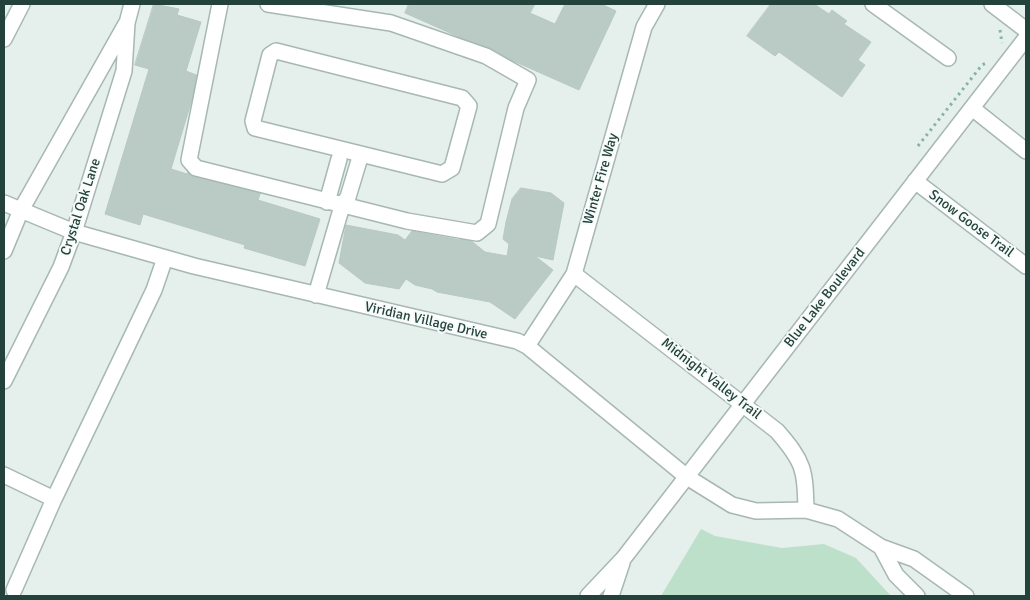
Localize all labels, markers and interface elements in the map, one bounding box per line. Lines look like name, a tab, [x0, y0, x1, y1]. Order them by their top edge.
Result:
street label: Winter Fire Way	[580, 131, 622, 227]
street label: Crystal Oak Lane	[57, 156, 105, 258]
street label: Snow Goose Trail	[925, 187, 1017, 261]
street label: Blue Lake Boulevard	[781, 245, 869, 351]
street label: Viridian Village Drive	[363, 299, 489, 343]
street label: Midnight Valley Trail	[658, 335, 764, 423]

